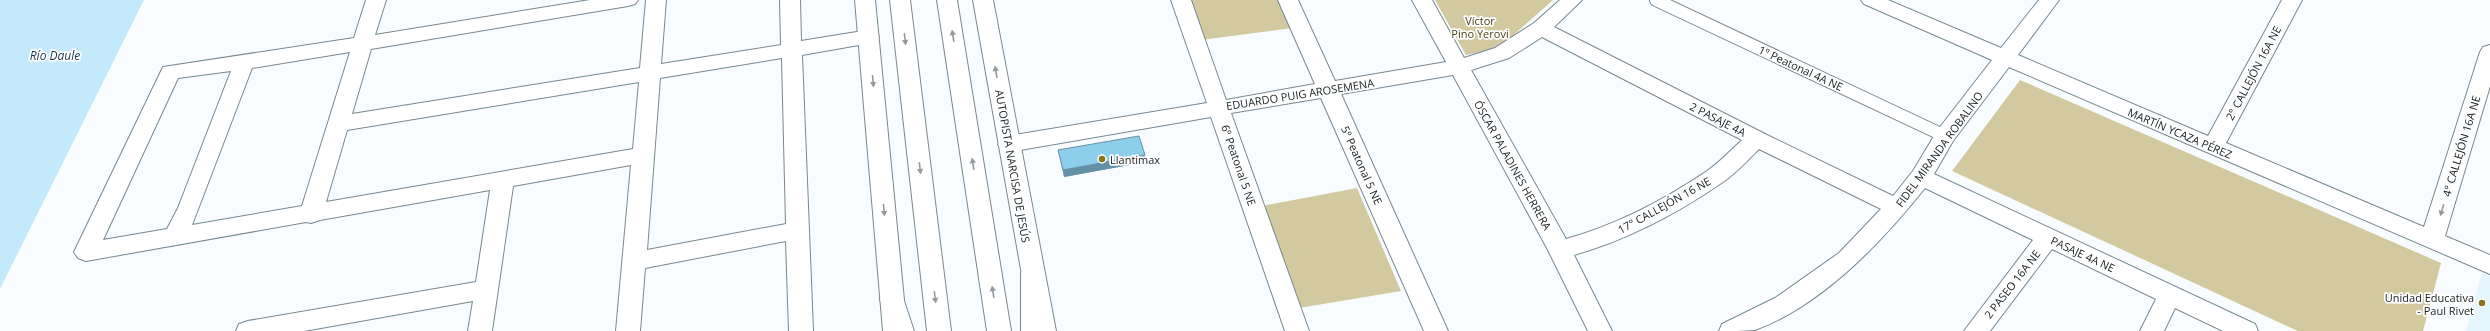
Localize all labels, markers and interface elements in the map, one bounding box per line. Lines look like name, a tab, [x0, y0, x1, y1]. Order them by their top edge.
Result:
park label: Víctor Pino Yerovi	[1451, 13, 1509, 41]
street label: 2° CALLEJÓN 16A NE	[2222, 23, 2284, 123]
one-way arrow	[950, 29, 956, 42]
one-way arrow	[902, 33, 908, 45]
street label: 1º Peatonal 4A NE	[1756, 42, 1846, 94]
water label: Río Daule	[30, 47, 80, 64]
one-way arrow	[993, 66, 999, 79]
one-way arrow	[869, 75, 876, 87]
street label: EDUARDO PUIG AROSEMENA	[1225, 75, 1375, 113]
street label: AUTOPISTA NARCISA DE JESÚS	[992, 88, 1034, 244]
street label: FIDEL MIRANDA ROBALINO	[1892, 88, 1986, 210]
street label: 4° CALLEJÓN 16A NE	[2439, 94, 2483, 198]
street label: ÓSCAR PALADINES HERRERA	[1471, 97, 1555, 233]
street label: 2 PASAJE 4A	[1687, 98, 1749, 140]
street label: MARTÍN YCAZA PÉREZ	[2126, 104, 2234, 162]
street label: 6º Peatonal 5 NE	[1218, 122, 1260, 208]
street label: 5º Peatonal 5 NE	[1338, 123, 1386, 207]
place label: Llantimax	[1110, 152, 1160, 167]
marker: Llantimax	[1097, 154, 1107, 164]
one-way arrow	[970, 158, 976, 170]
one-way arrow	[917, 162, 923, 174]
street label: 17° CALLEJÓN 16 NE	[1615, 173, 1713, 237]
one-way arrow	[881, 204, 888, 216]
one-way arrow	[2439, 204, 2445, 216]
street label: PASAJE 4A NE	[2049, 233, 2117, 275]
street label: 2 PASEO 16A NE	[1981, 247, 2043, 321]
one-way arrow	[989, 286, 995, 299]
place label: Unidad Educativa - Paul Rivet	[2385, 290, 2474, 318]
one-way arrow	[932, 291, 938, 303]
marker: Unidad Educativa - Paul Rivet	[2477, 298, 2487, 308]

